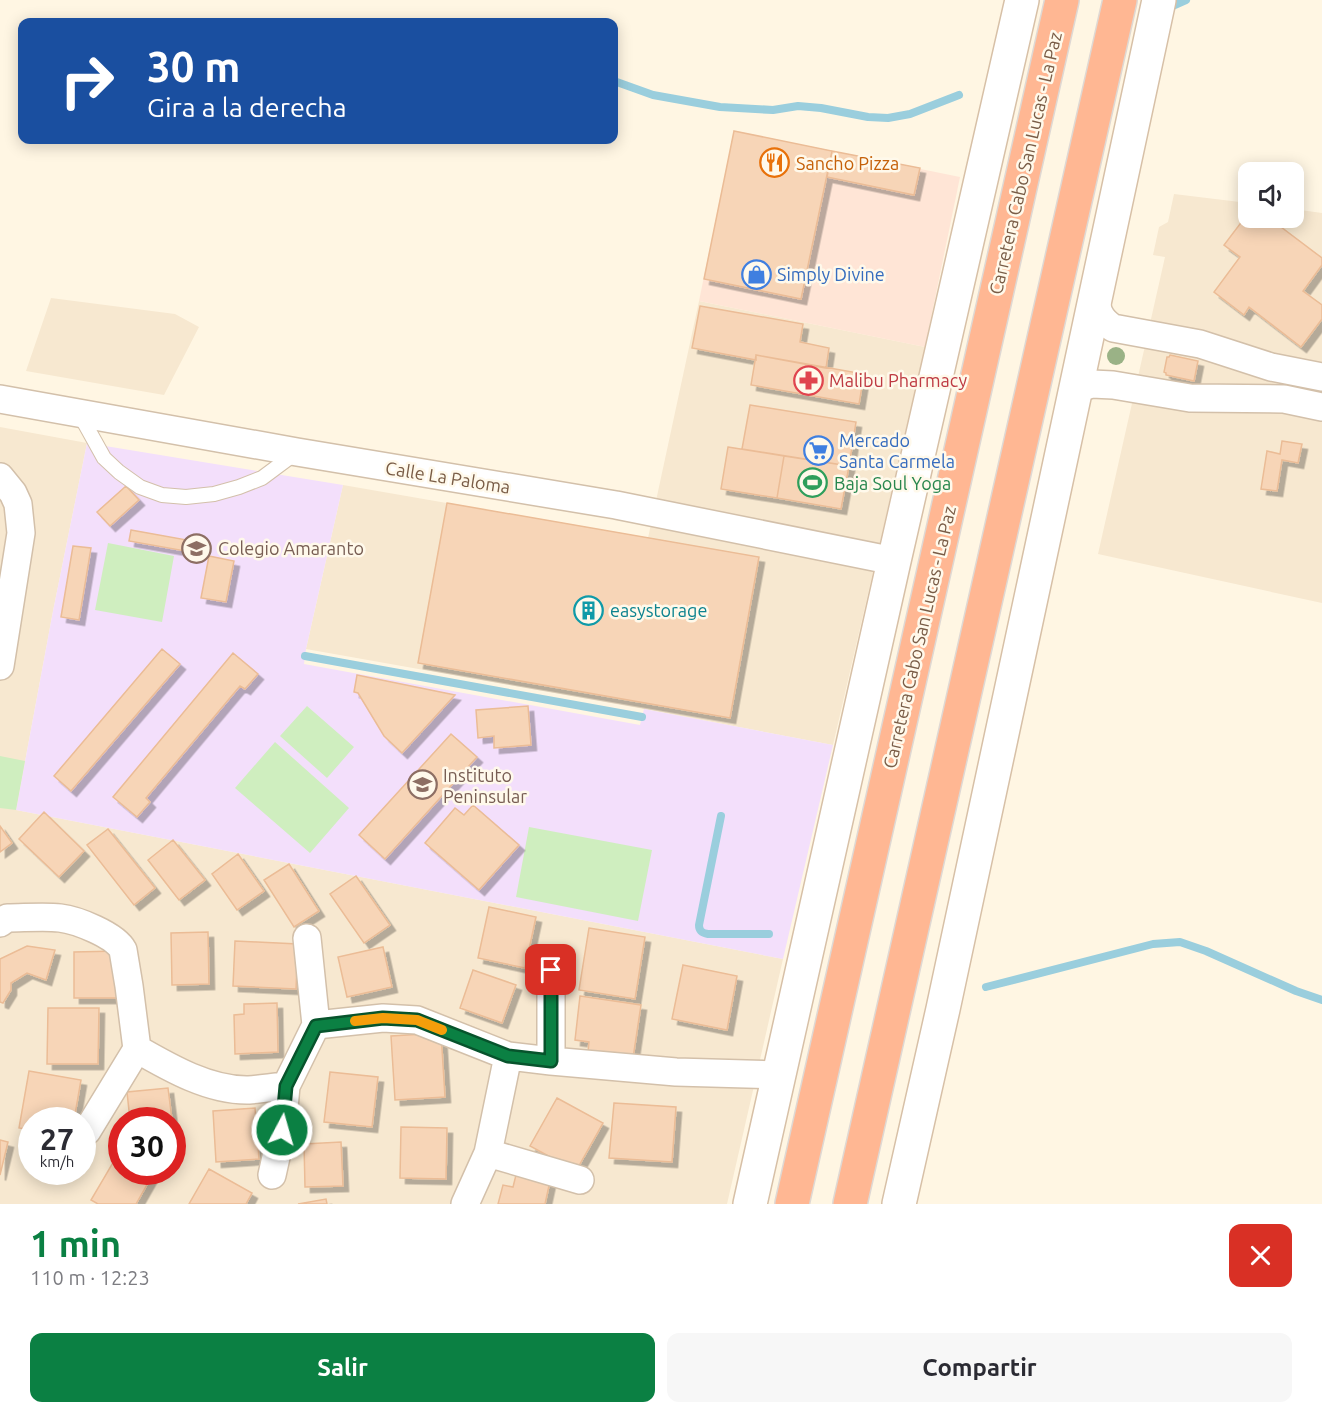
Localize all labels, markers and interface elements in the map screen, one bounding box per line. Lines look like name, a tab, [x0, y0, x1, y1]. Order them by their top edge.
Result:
street label: Carretera Cabo San Lucas - La Paz	[985, 30, 1065, 296]
icon: right	[48, 42, 126, 120]
text: 30 m	[147, 43, 241, 90]
text: Gira a la derecha	[147, 92, 347, 122]
restaurant icon: Sancho Pizza	[759, 147, 791, 179]
place label: Sancho Pizza	[796, 153, 899, 173]
map controls	[1238, 162, 1304, 228]
button: sound	[1238, 162, 1304, 228]
shop icon: Simply Divine	[740, 258, 772, 290]
place label: Simply Divine	[777, 264, 885, 284]
pharmacy icon: Malibu Pharmacy	[792, 364, 824, 396]
place label: Malibu Pharmacy	[829, 370, 967, 390]
place label: Mercado Santa Carmela	[839, 430, 955, 471]
supermarket icon: Mercado Santa Carmela	[802, 434, 834, 466]
street label: Calle La Paloma	[384, 457, 512, 497]
sports icon: Baja Soul Yoga	[797, 467, 829, 499]
place label: Baja Soul Yoga	[834, 473, 951, 493]
street label: Carretera Cabo San Lucas - La Paz	[879, 504, 959, 770]
school or university icon: Colegio Amaranto	[181, 532, 213, 564]
place label: Colegio Amaranto	[218, 538, 364, 558]
building icon: easystorage	[573, 594, 605, 626]
place label: easystorage	[610, 600, 707, 620]
place label: Instituto Peninsular	[443, 765, 527, 806]
school or university icon: Instituto Peninsular	[406, 769, 438, 801]
pin	[525, 944, 576, 995]
icon: arrive	[534, 953, 567, 986]
position arrow	[250, 1098, 314, 1162]
speed limit sign: 30	[108, 1107, 186, 1185]
text: 27	[40, 1122, 74, 1156]
text: km/h	[40, 1153, 74, 1170]
text: 1 min	[30, 1223, 121, 1264]
button: close	[1229, 1224, 1292, 1287]
text: 110 m · 12:23	[30, 1266, 150, 1289]
button: Salir	[30, 1333, 655, 1402]
button: Compartir	[667, 1333, 1292, 1402]

